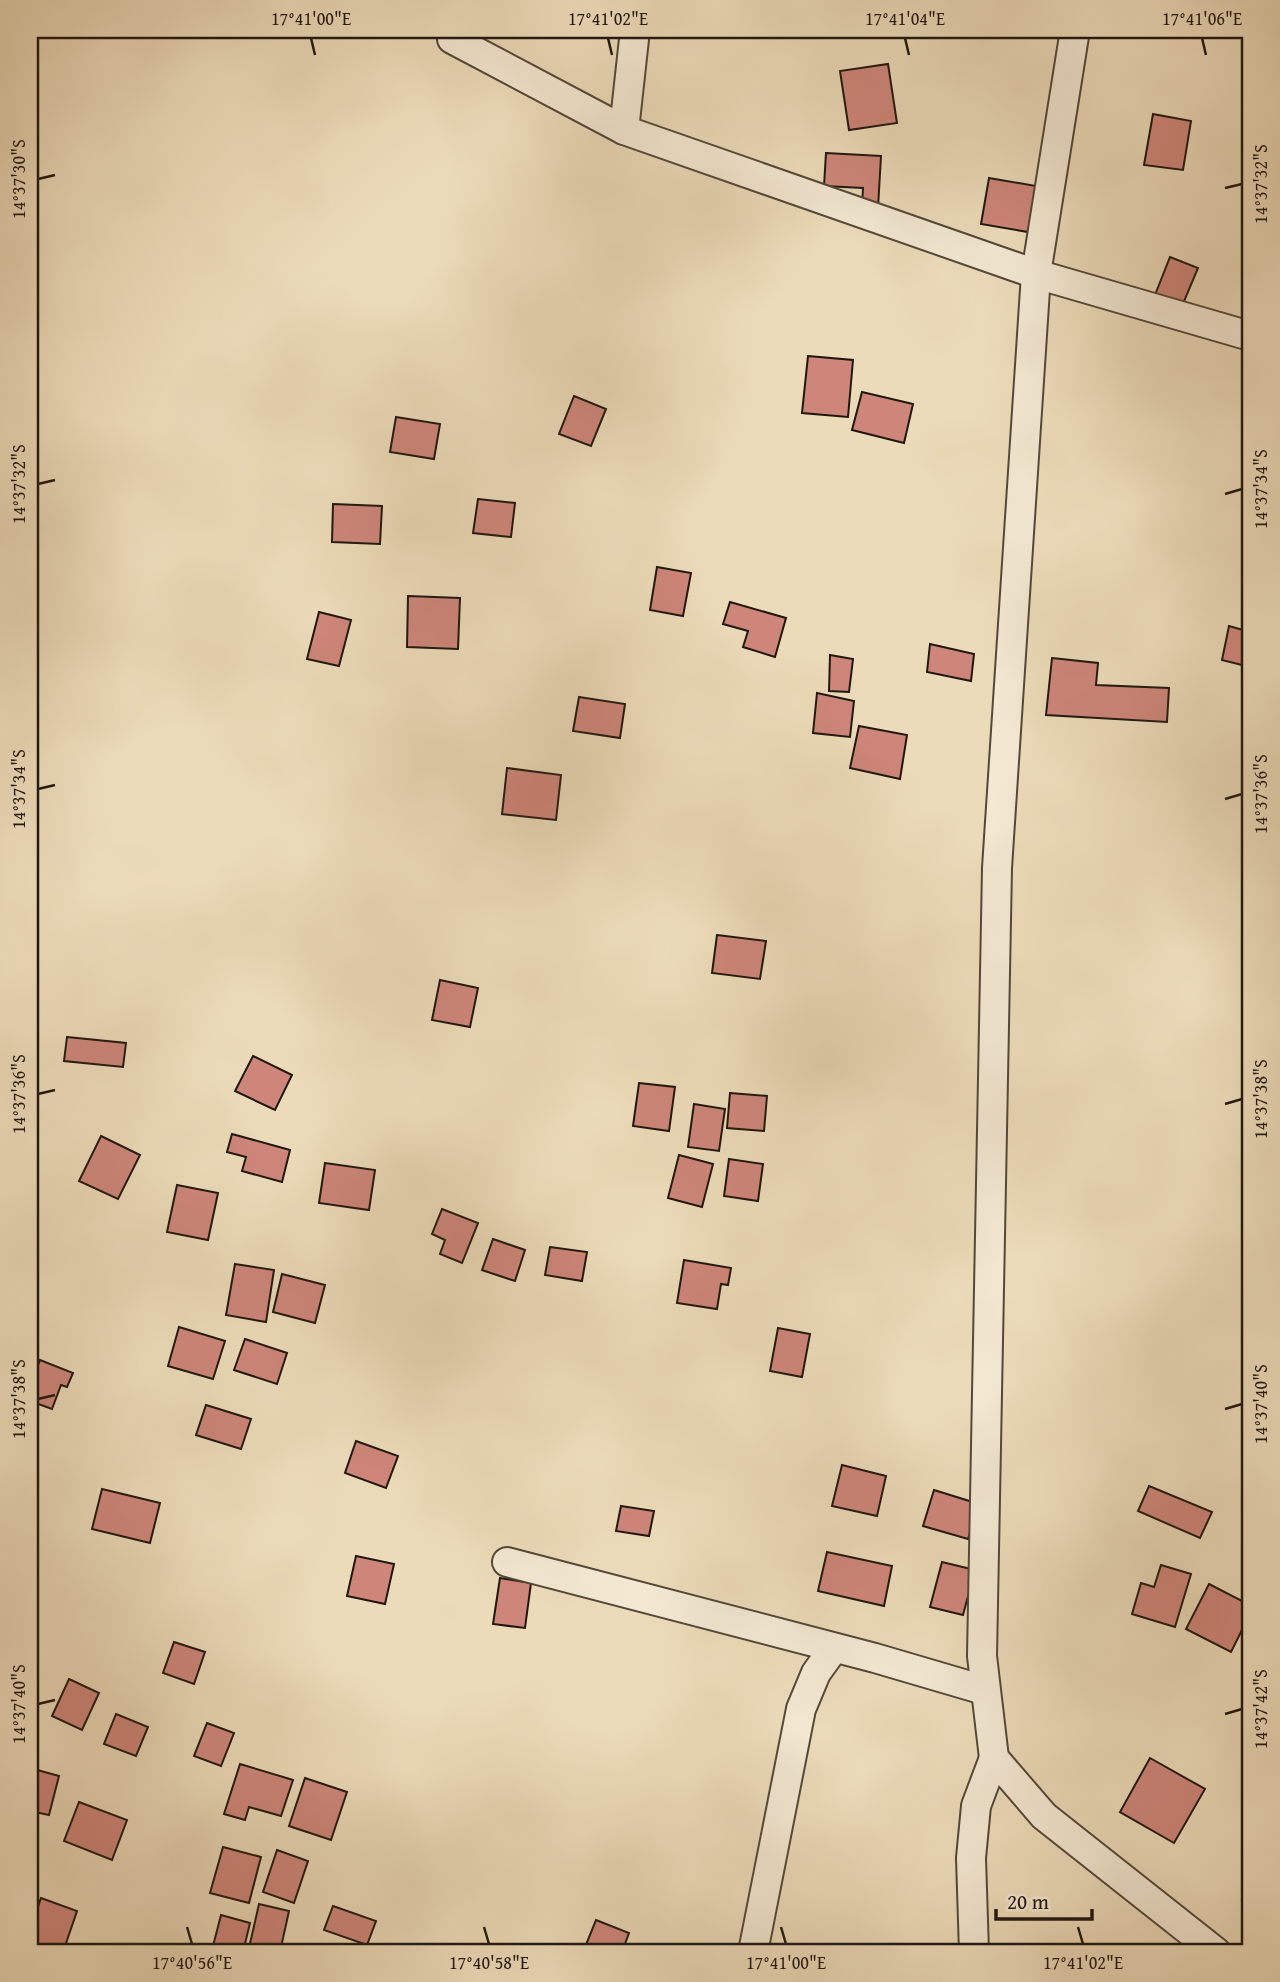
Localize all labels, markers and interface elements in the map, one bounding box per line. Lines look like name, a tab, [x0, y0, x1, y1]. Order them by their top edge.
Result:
text: 17°41'00"E	[271, 5, 351, 32]
text: 17°41'02"E	[568, 5, 648, 32]
text: 17°41'04"E	[865, 5, 945, 32]
text: 17°41'06"E	[1162, 5, 1242, 32]
text: 14°37'30"S	[5, 139, 32, 219]
text: 14°37'32"S	[1247, 144, 1274, 224]
text: 14°37'32"S	[5, 444, 32, 524]
text: 14°37'34"S	[1247, 449, 1274, 529]
text: 14°37'34"S	[5, 749, 32, 829]
text: 14°37'36"S	[1247, 754, 1274, 834]
text: 14°37'36"S	[5, 1054, 32, 1134]
text: 14°37'38"S	[1247, 1059, 1274, 1139]
text: 14°37'38"S	[5, 1359, 32, 1439]
text: 14°37'40"S	[1247, 1364, 1274, 1444]
text: 14°37'40"S	[5, 1664, 32, 1744]
text: 14°37'42"S	[1247, 1669, 1274, 1749]
scale bar	[996, 1877, 1093, 1921]
text: 20 m	[1007, 1886, 1049, 1917]
text: 17°40'56"E	[152, 1949, 232, 1976]
text: 17°40'58"E	[449, 1949, 529, 1976]
text: 17°41'00"E	[746, 1949, 826, 1976]
text: 17°41'02"E	[1043, 1949, 1123, 1976]

